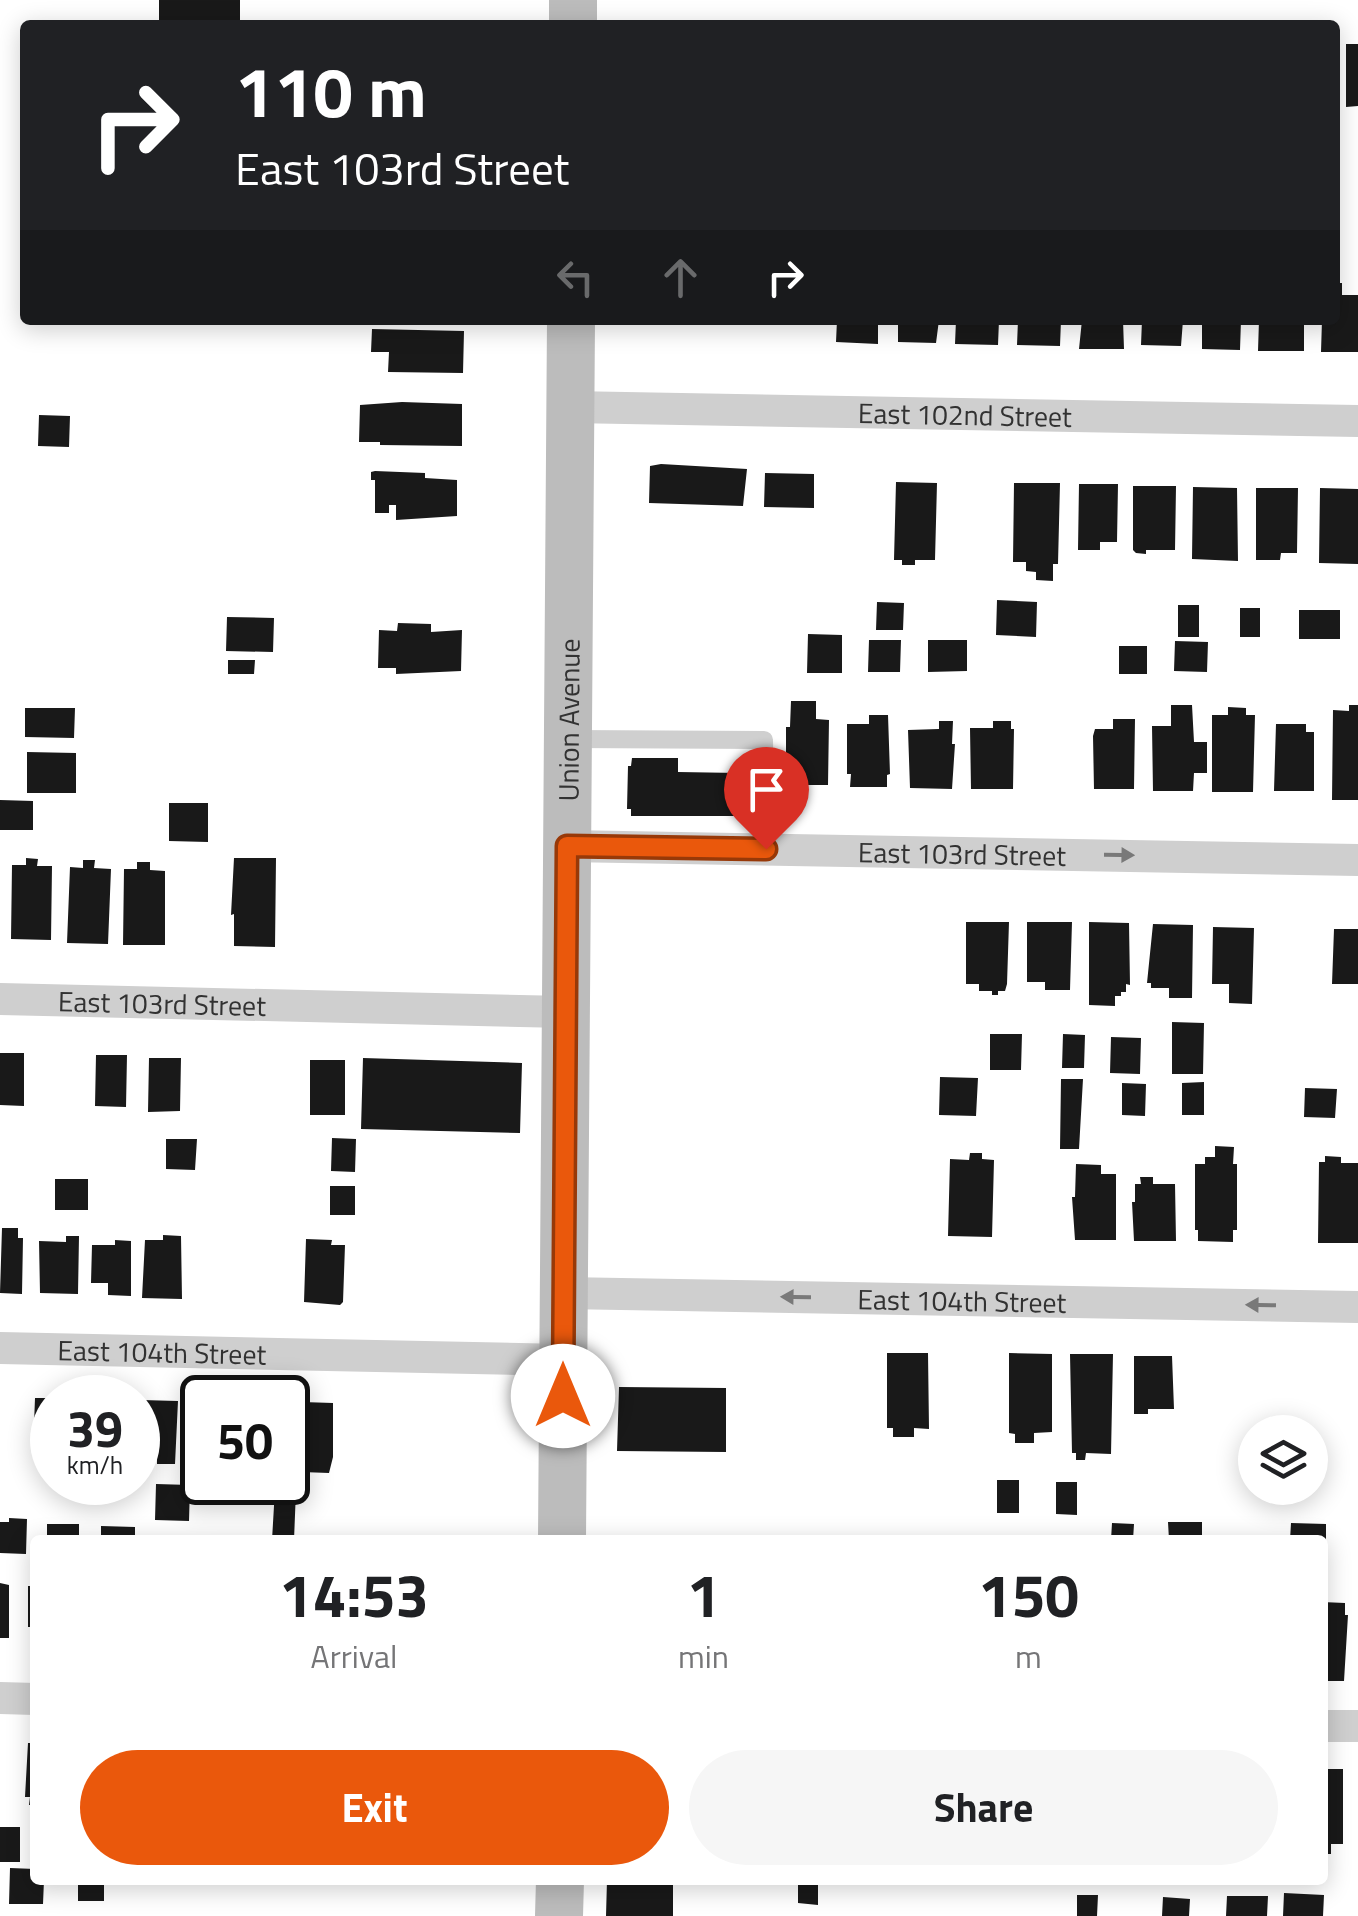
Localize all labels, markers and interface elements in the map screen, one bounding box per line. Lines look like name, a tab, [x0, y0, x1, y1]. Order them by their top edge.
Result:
text: 110 m	[235, 38, 427, 144]
icon: right	[70, 60, 200, 190]
text: East 103rd Street	[235, 134, 569, 202]
icon: left	[548, 250, 603, 305]
icon: ahead	[653, 250, 708, 305]
icon: right	[758, 250, 813, 305]
street label: East 102nd Street	[858, 391, 1072, 437]
street label: Union Avenue	[546, 638, 590, 802]
pin	[724, 747, 809, 850]
icon: arrive	[739, 762, 794, 817]
street label: East 103rd Street	[858, 830, 1067, 876]
one-way arrow	[1104, 848, 1136, 864]
street label: East 103rd Street	[57, 979, 267, 1027]
street label: East 104th Street	[857, 1277, 1067, 1323]
one-way arrow	[779, 1289, 811, 1305]
one-way arrow	[1244, 1297, 1276, 1313]
street label: East 104th Street	[57, 1328, 267, 1375]
position arrow	[511, 1344, 615, 1448]
speed limit sign: 50	[180, 1375, 310, 1505]
text: 39	[67, 1390, 123, 1466]
map controls	[1238, 1415, 1328, 1505]
button: layers	[1238, 1415, 1328, 1505]
text: km/h	[67, 1446, 123, 1484]
text: 14:53	[279, 1549, 429, 1640]
text: 1	[687, 1549, 720, 1640]
text: 150	[978, 1549, 1079, 1640]
text: Arrival	[311, 1632, 397, 1680]
text: min	[678, 1632, 729, 1680]
text: m	[1015, 1632, 1042, 1680]
button: Exit	[80, 1750, 669, 1865]
button: Share	[689, 1750, 1278, 1865]

